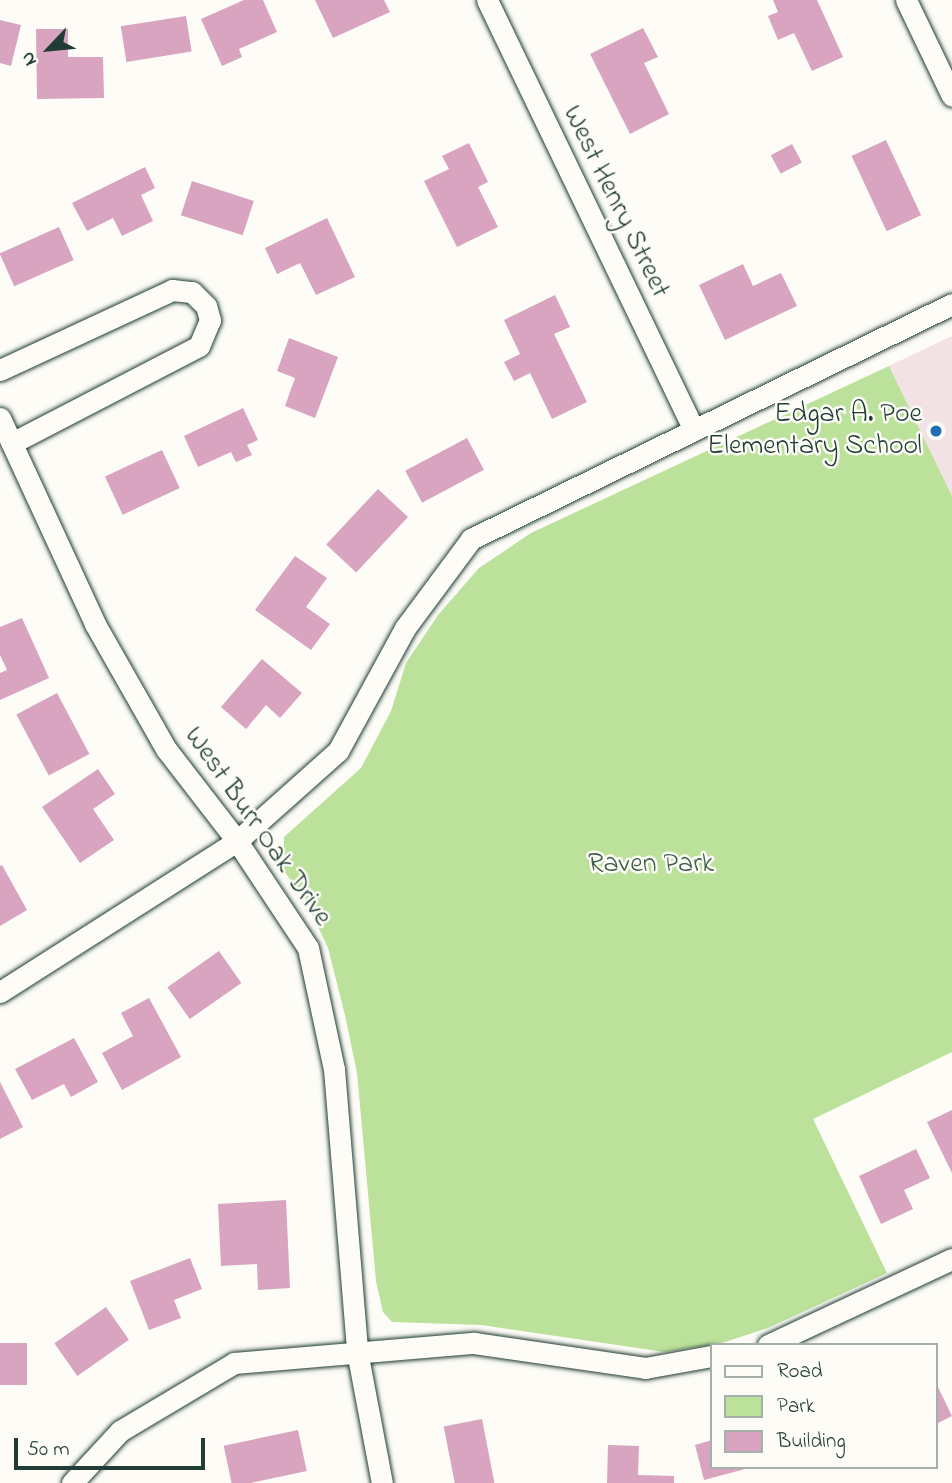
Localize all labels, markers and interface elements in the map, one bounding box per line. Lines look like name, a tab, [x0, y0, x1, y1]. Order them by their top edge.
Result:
north arrow	[14, 14, 84, 84]
text: N	[15, 47, 45, 70]
street label: West Henry Street	[554, 101, 676, 303]
place label: Edgar A. Poe Elementary School	[707, 398, 922, 464]
marker: Edgar A. Poe Elementary School	[928, 423, 944, 439]
street label: West Burr Oak Drive	[176, 721, 338, 933]
park label: Raven Park	[588, 848, 714, 882]
legend	[710, 1343, 938, 1469]
text: Road	[777, 1357, 823, 1387]
text: Park	[777, 1392, 815, 1422]
scale bar	[18, 1424, 208, 1468]
text: Building	[777, 1427, 846, 1457]
text: 50 m	[27, 1435, 70, 1465]

